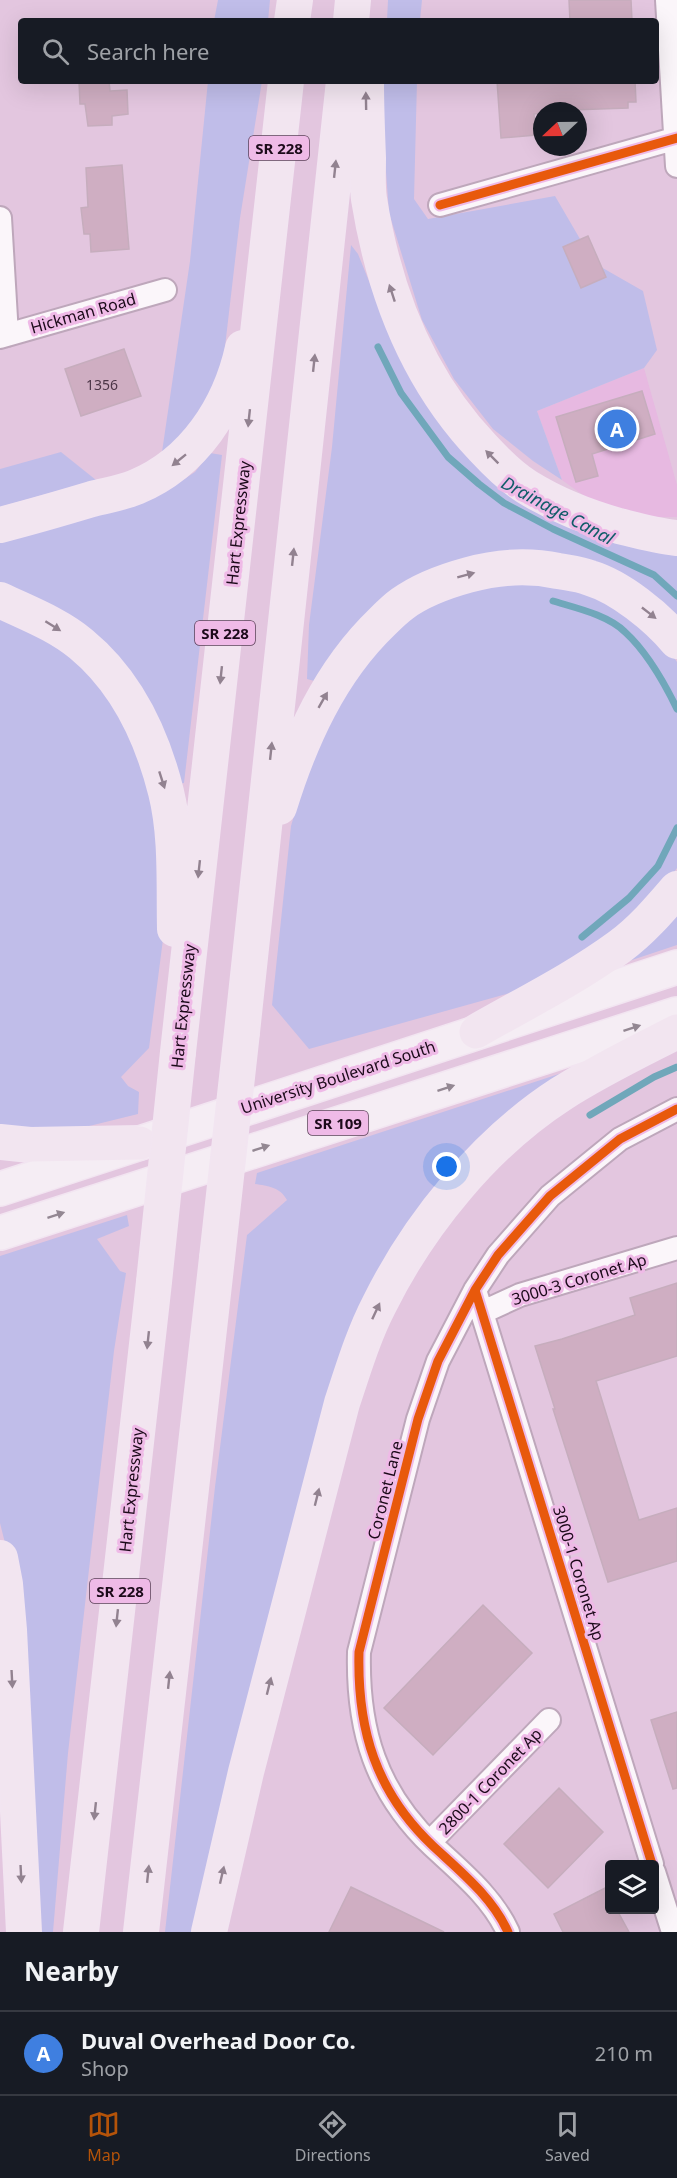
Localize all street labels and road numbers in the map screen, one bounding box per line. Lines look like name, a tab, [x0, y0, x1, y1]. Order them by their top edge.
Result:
road number: SR 228	[249, 136, 309, 160]
street label: Hickman Road	[28, 287, 138, 339]
street label: Hart Expressway	[221, 459, 256, 586]
road number: SR 228	[195, 621, 255, 645]
street label: Hart Expressway	[166, 942, 201, 1069]
street label: University Boulevard South	[238, 1035, 438, 1119]
road number: SR 109	[308, 1111, 368, 1135]
street label: 3000-3 Coronet Ap	[509, 1248, 649, 1310]
street label: Hart Expressway	[114, 1426, 149, 1553]
street label: Coronet Lane	[362, 1438, 408, 1542]
street label: 3000-1 Coronet Ap	[548, 1503, 610, 1643]
road number: SR 228	[90, 1579, 150, 1603]
street label: 2800-1 Coronet Ap	[434, 1723, 546, 1839]

